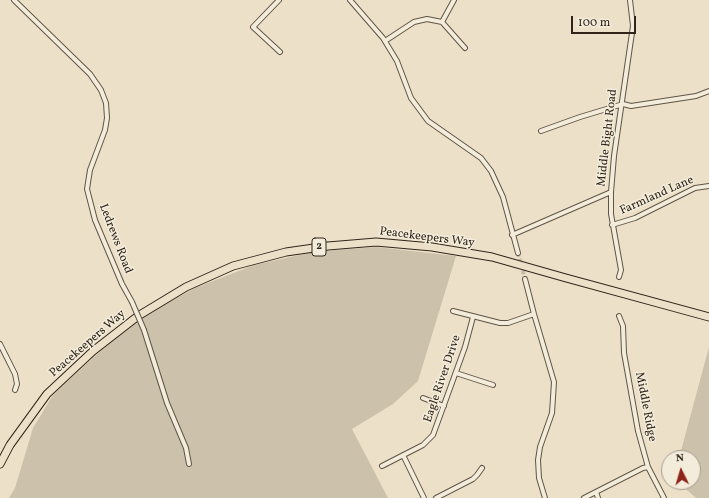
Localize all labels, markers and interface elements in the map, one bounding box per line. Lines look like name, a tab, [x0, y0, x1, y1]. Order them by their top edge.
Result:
scale bar	[573, 8, 638, 34]
text: 100 m	[578, 15, 610, 31]
street label: Middle Bight Road	[595, 88, 621, 188]
street label: Farmland Lane	[618, 173, 696, 219]
street label: Ledrews Road	[95, 202, 135, 276]
street label: Peacekeepers Way	[379, 225, 475, 251]
road number: 2	[312, 238, 326, 256]
street label: Peacekeepers Way	[47, 307, 129, 381]
street label: Eagle River Drive	[421, 333, 465, 425]
street label: Middle Ridge	[631, 371, 659, 443]
north arrow	[661, 450, 701, 490]
text: N	[675, 451, 685, 466]

